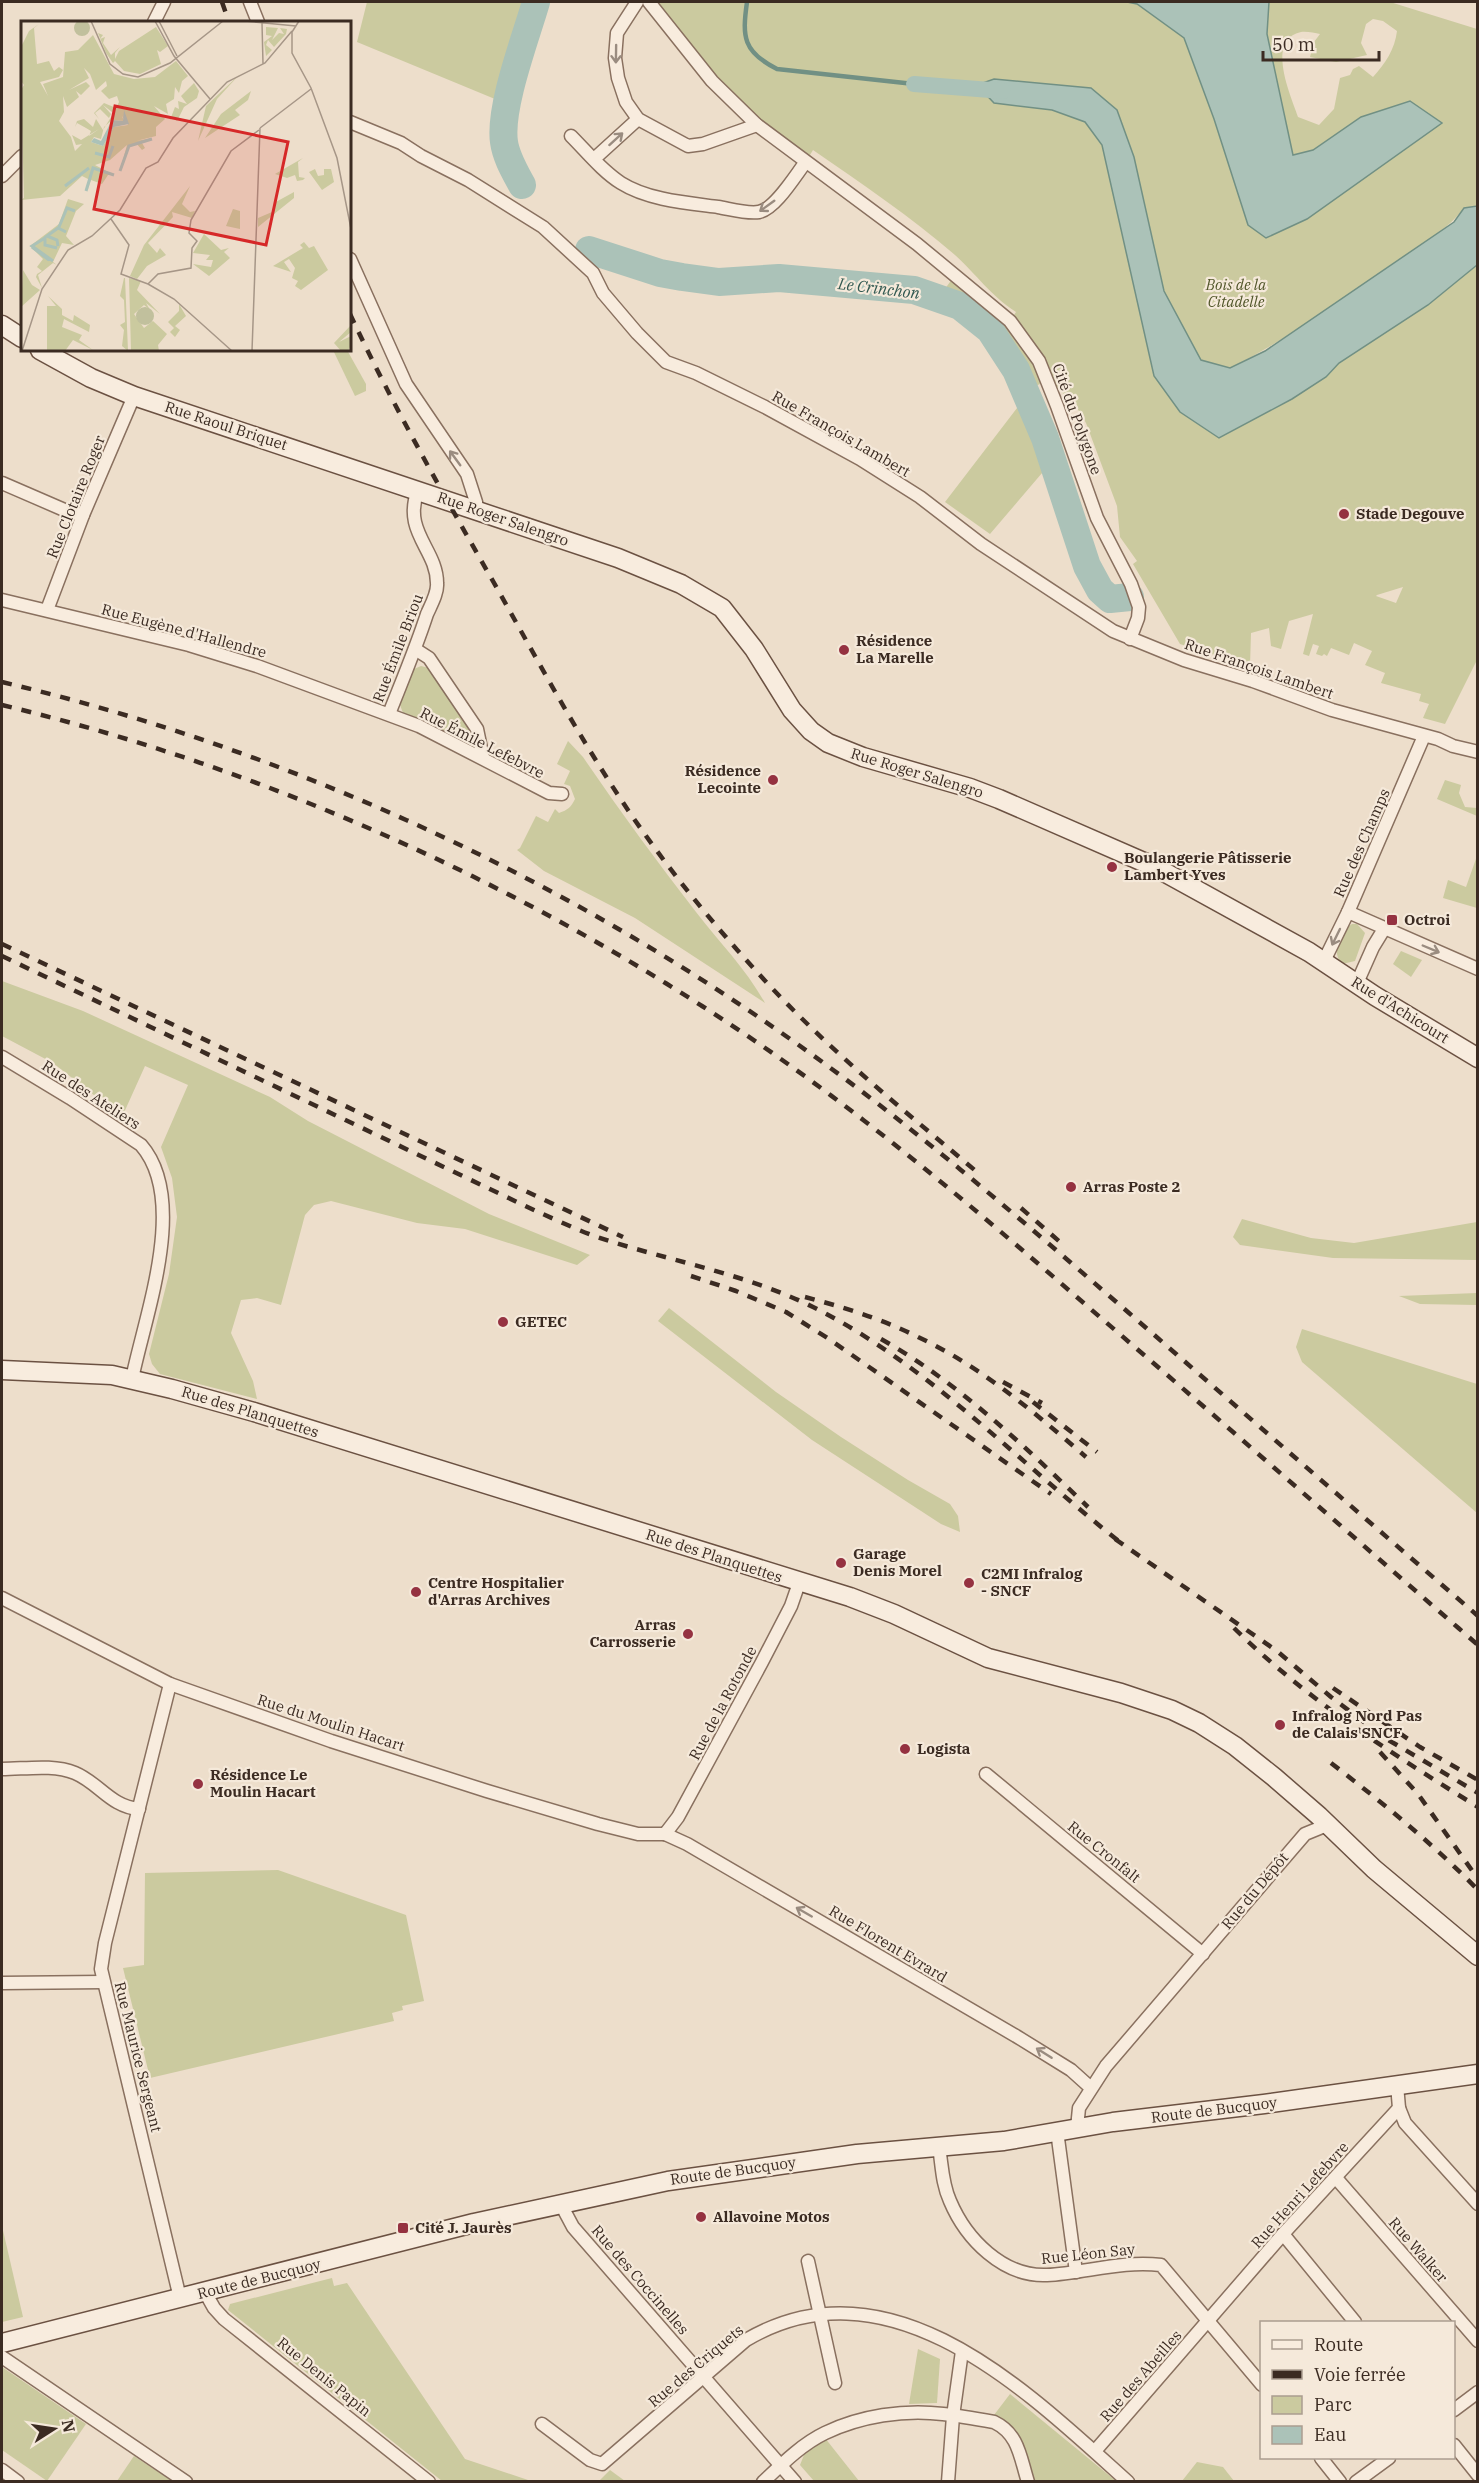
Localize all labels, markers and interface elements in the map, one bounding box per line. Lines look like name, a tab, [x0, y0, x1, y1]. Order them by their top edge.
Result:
inset map	[21, 21, 351, 351]
scale bar	[1263, 24, 1378, 62]
text: 50 m	[1272, 33, 1315, 56]
one-way arrow	[610, 43, 622, 63]
one-way arrow	[608, 132, 623, 146]
one-way arrow	[759, 199, 775, 212]
water label: Le Crinchon	[836, 273, 921, 303]
park label: Bois de la Citadelle	[1205, 275, 1267, 311]
street label: Cité du Polygone	[1049, 361, 1106, 477]
street label: Rue François Lambert	[769, 386, 914, 481]
street label: Rue Raoul Briquet	[162, 397, 290, 454]
street label: Rue Clotaire Roger	[42, 432, 109, 561]
one-way arrow	[449, 450, 461, 466]
street label: Rue Roger Salengro	[435, 487, 571, 550]
place label: Stade Degouve	[1356, 504, 1464, 523]
marker: Stade Degouve	[1337, 507, 1351, 521]
street label: Rue Émile Briou	[368, 591, 427, 705]
street label: Rue Eugène d'Hallendre	[100, 599, 269, 662]
place label: Résidence La Marelle	[856, 631, 934, 667]
street label: Rue François Lambert	[1182, 634, 1336, 703]
marker: Résidence La Marelle	[837, 643, 851, 657]
street label: Rue Émile Lefebvre	[417, 703, 548, 782]
street label: Rue Roger Salengro	[848, 743, 986, 802]
place label: Résidence Lecointe	[685, 761, 761, 797]
marker: Résidence Lecointe	[766, 773, 780, 787]
street label: Rue des Champs	[1329, 786, 1394, 900]
place label: Boulangerie Pâtisserie Lambert Yves	[1124, 848, 1292, 884]
marker: Boulangerie Pâtisserie Lambert Yves	[1105, 860, 1119, 874]
place label: Octroi	[1404, 910, 1450, 929]
marker: Octroi	[1385, 913, 1399, 927]
one-way arrow	[1330, 927, 1342, 945]
one-way arrow	[1421, 944, 1440, 955]
street label: Rue d'Achicourt	[1348, 972, 1453, 1047]
street label: Rue des Ateliers	[39, 1056, 144, 1133]
place label: Arras Poste 2	[1083, 1177, 1181, 1196]
marker: Arras Poste 2	[1064, 1180, 1078, 1194]
place label: GETEC	[515, 1312, 567, 1331]
marker: GETEC	[496, 1315, 510, 1329]
street label: Rue des Planquettes	[179, 1382, 321, 1441]
street label: Rue des Planquettes	[643, 1524, 785, 1587]
place label: Garage Denis Morel	[853, 1544, 942, 1580]
marker: Garage Denis Morel	[834, 1556, 848, 1570]
place label: C2MI Infralog - SNCF	[981, 1564, 1083, 1600]
place label: Centre Hospitalier d'Arras Archives	[428, 1573, 565, 1609]
marker: C2MI Infralog - SNCF	[962, 1576, 976, 1590]
marker: Centre Hospitalier d'Arras Archives	[409, 1585, 423, 1599]
place label: Arras Carrosserie	[590, 1615, 676, 1651]
marker: Arras Carrosserie	[681, 1627, 695, 1641]
street label: Rue de la Rotonde	[684, 1642, 761, 1763]
street label: Rue du Moulin Hacart	[255, 1690, 407, 1755]
place label: Infralog Nord Pas de Calais SNCF	[1292, 1706, 1422, 1742]
marker: Infralog Nord Pas de Calais SNCF	[1273, 1718, 1287, 1732]
place label: Logista	[917, 1739, 971, 1758]
marker: Logista	[898, 1742, 912, 1756]
place label: Résidence Le Moulin Hacart	[210, 1765, 316, 1801]
marker: Résidence Le Moulin Hacart	[191, 1777, 205, 1791]
street label: Rue Cronfalt	[1064, 1816, 1145, 1887]
street label: Rue du Dépôt	[1217, 1848, 1292, 1933]
street label: Rue Florent Evrard	[826, 1901, 951, 1986]
one-way arrow	[796, 1905, 813, 1917]
street label: Rue Maurice Sergeant	[111, 1980, 166, 2134]
one-way arrow	[1036, 2047, 1053, 2059]
street label: Route de Bucquoy	[1150, 2092, 1278, 2127]
street label: Rue Henri Lefebvre	[1247, 2137, 1352, 2252]
street label: Route de Bucquoy	[669, 2152, 797, 2189]
place label: Allavoine Motos	[713, 2207, 830, 2226]
marker: Allavoine Motos	[694, 2210, 708, 2224]
street label: Rue Walker	[1385, 2213, 1452, 2286]
place label: Cité J. Jaurès	[415, 2218, 512, 2237]
marker: Cité J. Jaurès	[396, 2221, 410, 2235]
street label: Rue des Coccinelles	[588, 2221, 693, 2338]
street label: Rue Léon Say	[1040, 2239, 1136, 2268]
street label: Route de Bucquoy	[195, 2254, 323, 2303]
street label: Rue des Criquets	[644, 2320, 747, 2411]
legend	[1260, 2321, 1455, 2459]
street label: Rue des Abeilles	[1096, 2326, 1186, 2425]
street label: Rue Denis Papin	[273, 2333, 375, 2421]
text: Route	[1314, 2333, 1363, 2356]
text: Voie ferrée	[1314, 2363, 1406, 2386]
text: Parc	[1314, 2393, 1352, 2416]
north arrow	[24, 2399, 84, 2459]
text: N	[58, 2418, 80, 2434]
text: Eau	[1314, 2423, 1346, 2446]

